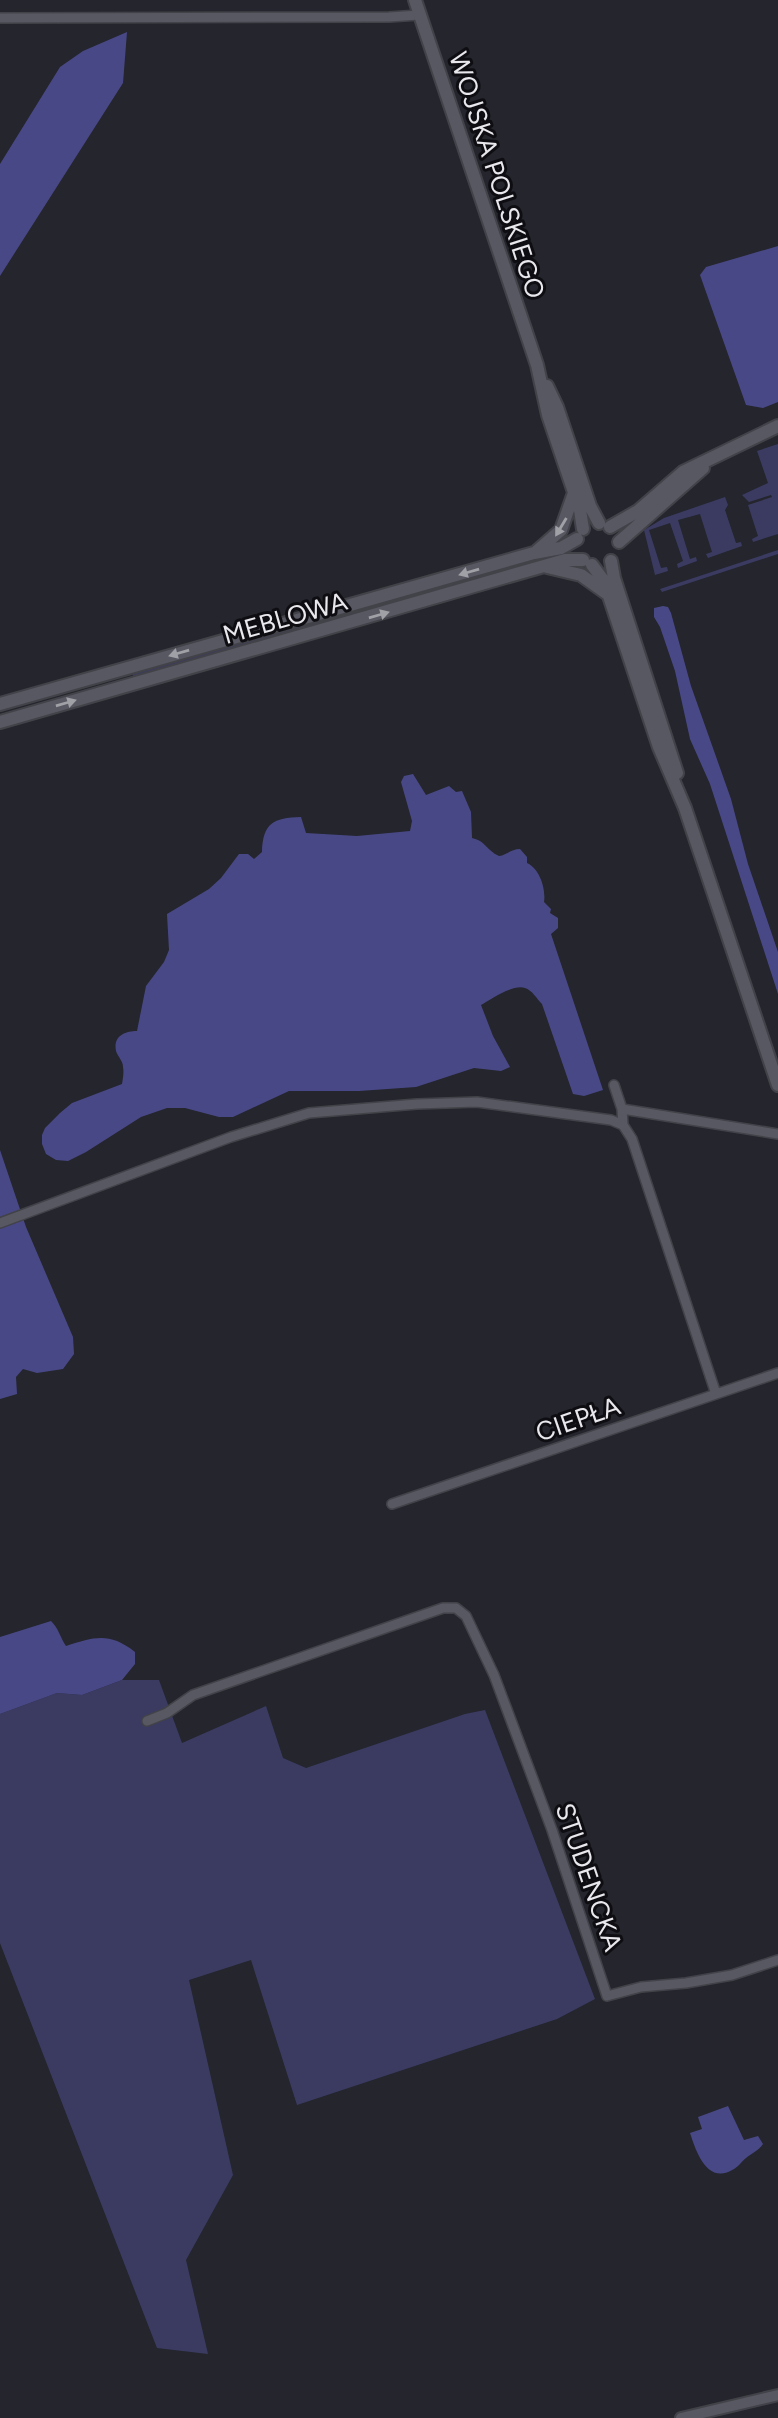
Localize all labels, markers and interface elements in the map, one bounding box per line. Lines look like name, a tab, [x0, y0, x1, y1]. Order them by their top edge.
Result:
street label: WOJSKA POLSKIEGO	[442, 48, 552, 302]
one-way arrow	[554, 518, 567, 537]
one-way arrow	[457, 567, 479, 578]
street label: MEBLOWA	[219, 585, 351, 651]
one-way arrow	[369, 609, 390, 619]
one-way arrow	[168, 649, 189, 659]
one-way arrow	[55, 698, 76, 708]
street label: CIEPŁA	[531, 1390, 625, 1448]
street label: STUDENCKA	[549, 1799, 629, 1956]

